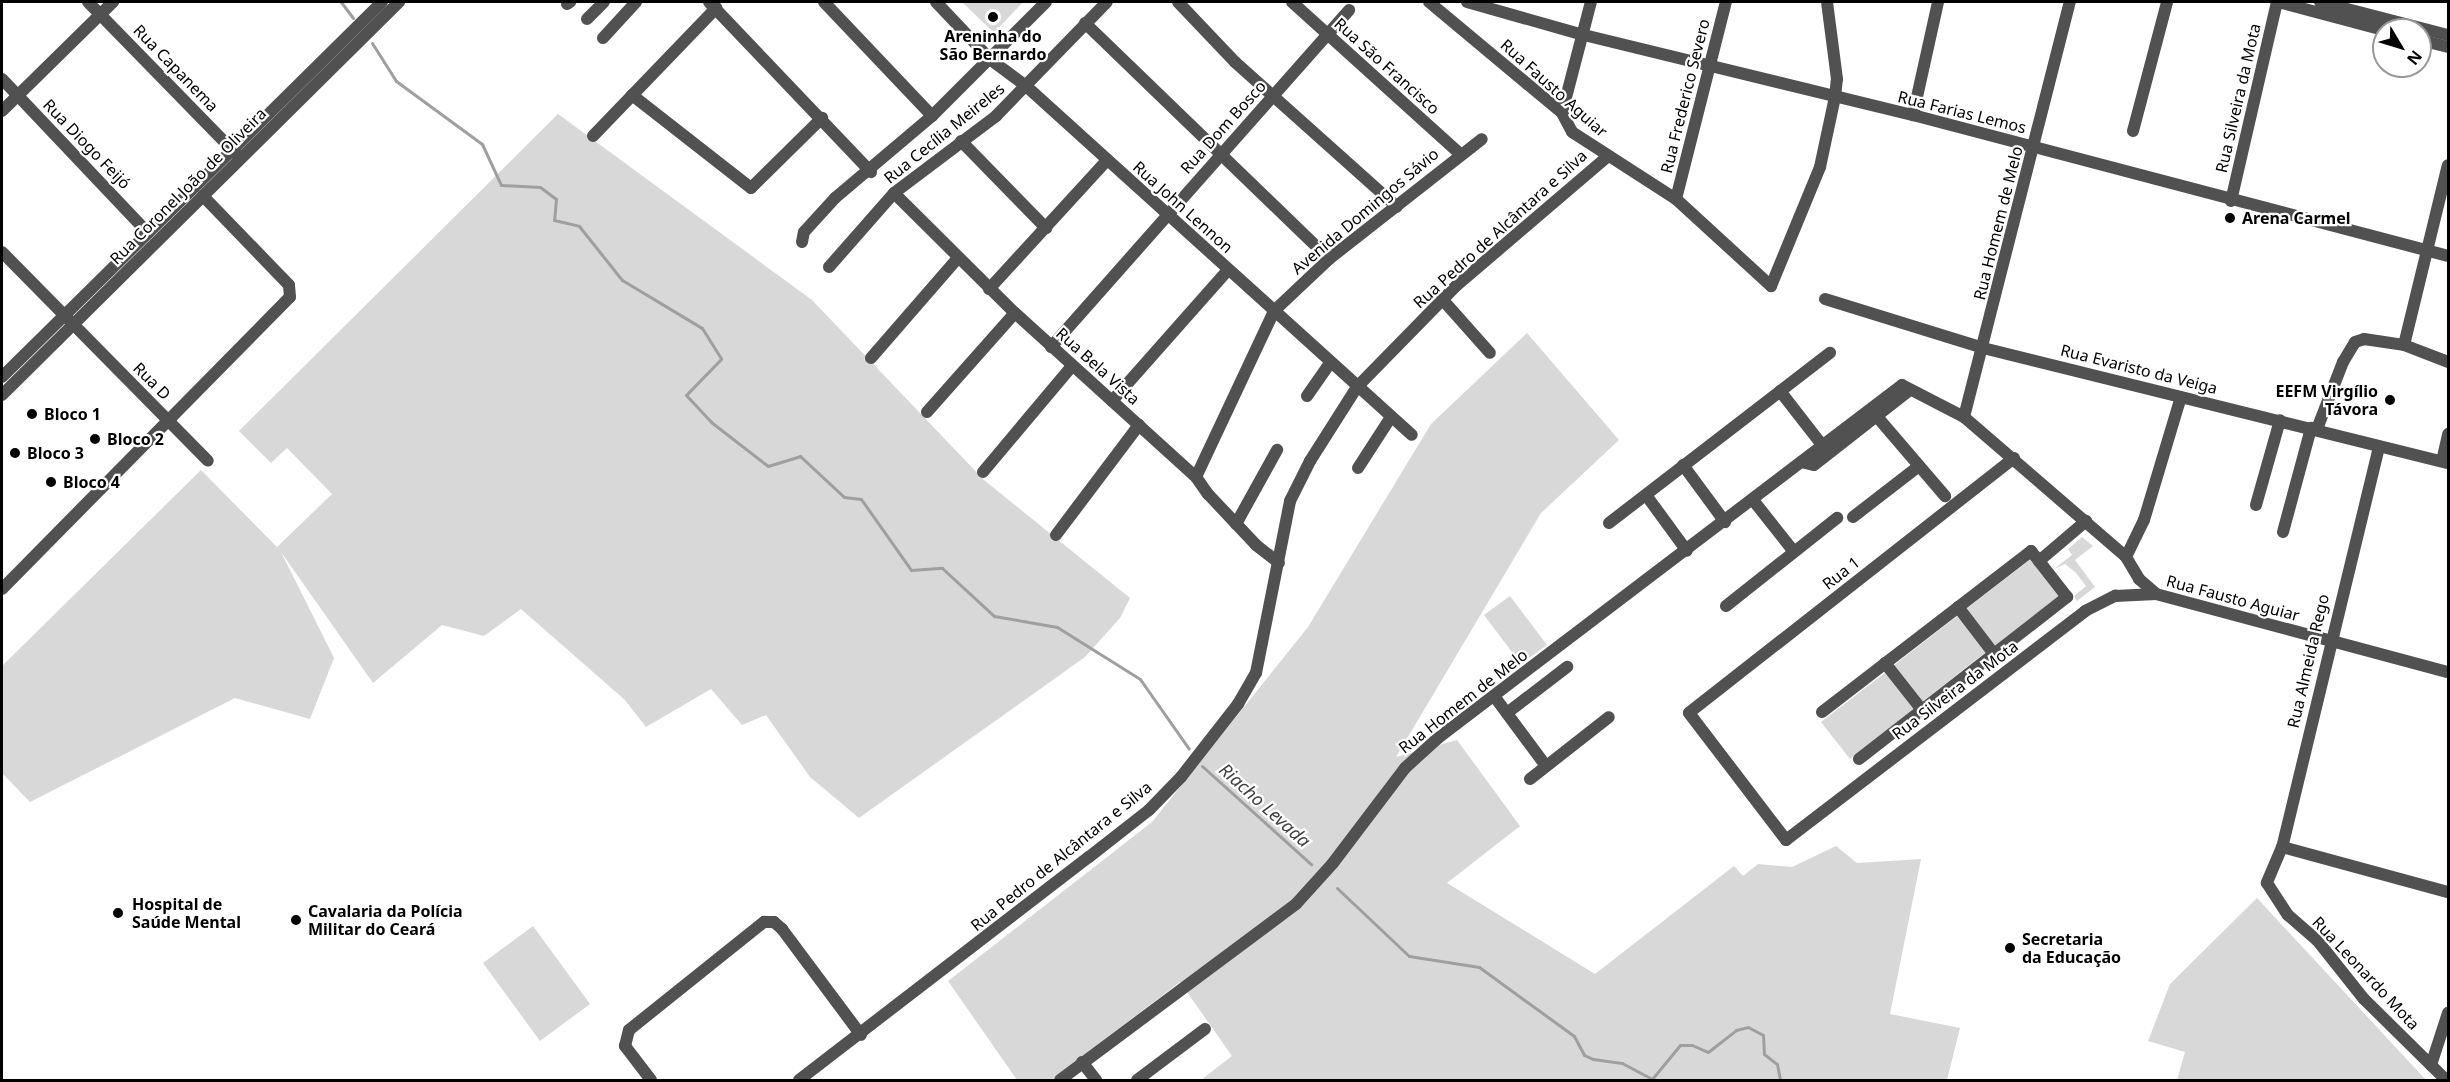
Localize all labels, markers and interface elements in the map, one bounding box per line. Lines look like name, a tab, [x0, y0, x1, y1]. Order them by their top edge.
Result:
marker: Areninha do São Bernardo	[986, 10, 1000, 24]
street label: Rua São Francisco	[1330, 14, 1444, 118]
street label: Rua Frederico Severo	[1657, 17, 1713, 175]
north arrow	[2372, 18, 2432, 78]
street label: Rua Capanema	[130, 20, 222, 116]
street label: Rua Silveira da Mota	[2211, 21, 2265, 175]
place label: Areninha do São Bernardo	[940, 26, 1046, 64]
street label: Rua Fausto Aguiar	[1497, 35, 1611, 141]
text: N	[2402, 46, 2427, 70]
street label: Rua Dom Bosco	[1176, 77, 1270, 177]
street label: Rua Cecília Meireles	[880, 79, 1008, 187]
street label: Rua Farias Lemos	[1896, 87, 2028, 137]
street label: Rua Diogo Feijó	[39, 95, 135, 193]
street label: Rua Coronel João de Oliveira	[106, 104, 270, 268]
street label: Avenida Domingos Sávio	[1288, 144, 1442, 278]
street label: Rua Homem de Melo	[1970, 144, 2026, 302]
street label: Rua Pedro de Alcântara e Silva	[1409, 146, 1591, 312]
street label: Rua John Lennon	[1129, 157, 1237, 257]
place label: Arena Carmel	[2242, 208, 2351, 228]
marker: Arena Carmel	[2223, 211, 2237, 225]
street label: Rua Bela Vista	[1052, 323, 1144, 409]
street label: Rua Evaristo da Veiga	[2058, 340, 2220, 398]
street label: Rua D	[129, 358, 175, 404]
place label: EEFM Virgílio Távora	[2275, 381, 2378, 419]
marker: EEFM Virgílio Távora	[2383, 393, 2397, 407]
place label: Bloco 1	[44, 404, 101, 424]
marker: Bloco 1	[25, 407, 39, 421]
place label: Bloco 2	[107, 429, 164, 449]
marker: Bloco 2	[88, 432, 102, 446]
place label: Bloco 3	[27, 443, 84, 463]
marker: Bloco 3	[8, 446, 22, 460]
place label: Bloco 4	[63, 472, 120, 492]
marker: Bloco 4	[44, 475, 58, 489]
street label: Rua 1	[1818, 552, 1864, 594]
street label: Rua Fausto Aguiar	[2164, 571, 2302, 625]
street label: Rua Almeida Rego	[2283, 592, 2333, 730]
street label: Rua Silveira da Mota	[1888, 636, 2022, 744]
street label: Rua Homem de Melo	[1395, 645, 1531, 757]
water label: Riacho Levada	[1215, 758, 1315, 852]
street label: Rua Pedro de Alcântara e Silva	[967, 777, 1155, 935]
place label: Hospital de Saúde Mental	[132, 894, 241, 932]
place label: Cavalaria da Polícia Militar do Ceará	[308, 901, 463, 939]
marker: Hospital de Saúde Mental	[109, 904, 127, 922]
street label: Rua Leonardo Mota	[2309, 912, 2423, 1034]
marker: Cavalaria da Polícia Militar do Ceará	[289, 913, 303, 927]
place label: Secretaria da Educação	[2022, 929, 2121, 967]
marker: Secretaria da Educação	[2003, 941, 2017, 955]

